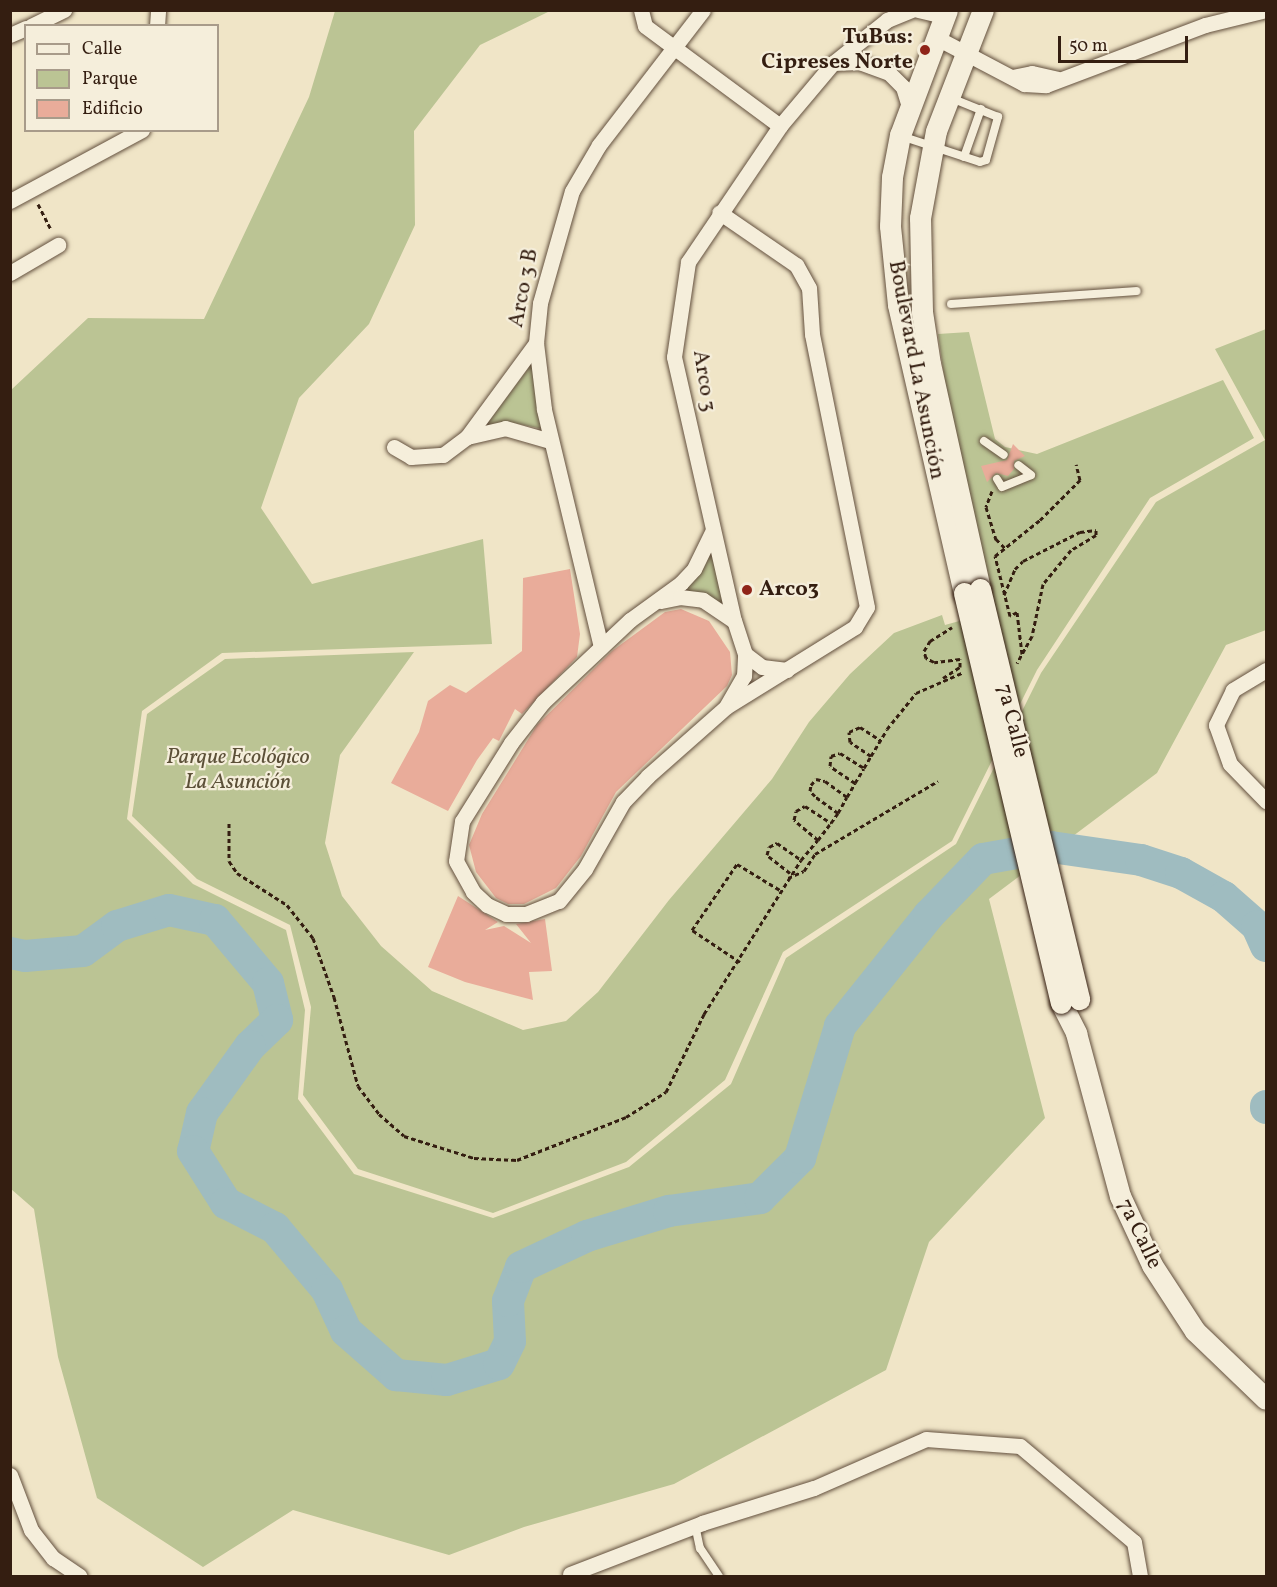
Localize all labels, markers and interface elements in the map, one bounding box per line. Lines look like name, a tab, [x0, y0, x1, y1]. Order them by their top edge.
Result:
legend	[24, 24, 219, 132]
place label: TuBus: Cipreses Norte	[761, 24, 913, 76]
scale bar	[1061, 24, 1192, 62]
text: 50 m	[1069, 34, 1108, 59]
text: Calle	[82, 37, 122, 62]
marker: TuBus: Cipreses Norte	[918, 43, 932, 57]
text: Parque	[82, 67, 137, 92]
text: Edificio	[82, 97, 143, 122]
street label: Arco 3 B	[503, 246, 545, 330]
street label: Boulevard La Asunción	[882, 258, 950, 482]
street label: Arco 3	[686, 348, 722, 414]
place label: Arco3	[759, 577, 819, 603]
marker: Arco3	[740, 583, 754, 597]
street label: 7a Calle	[990, 681, 1034, 761]
park label: Parque Ecológico La Asunción	[166, 744, 310, 796]
street label: 7a Calle	[1111, 1195, 1167, 1273]

